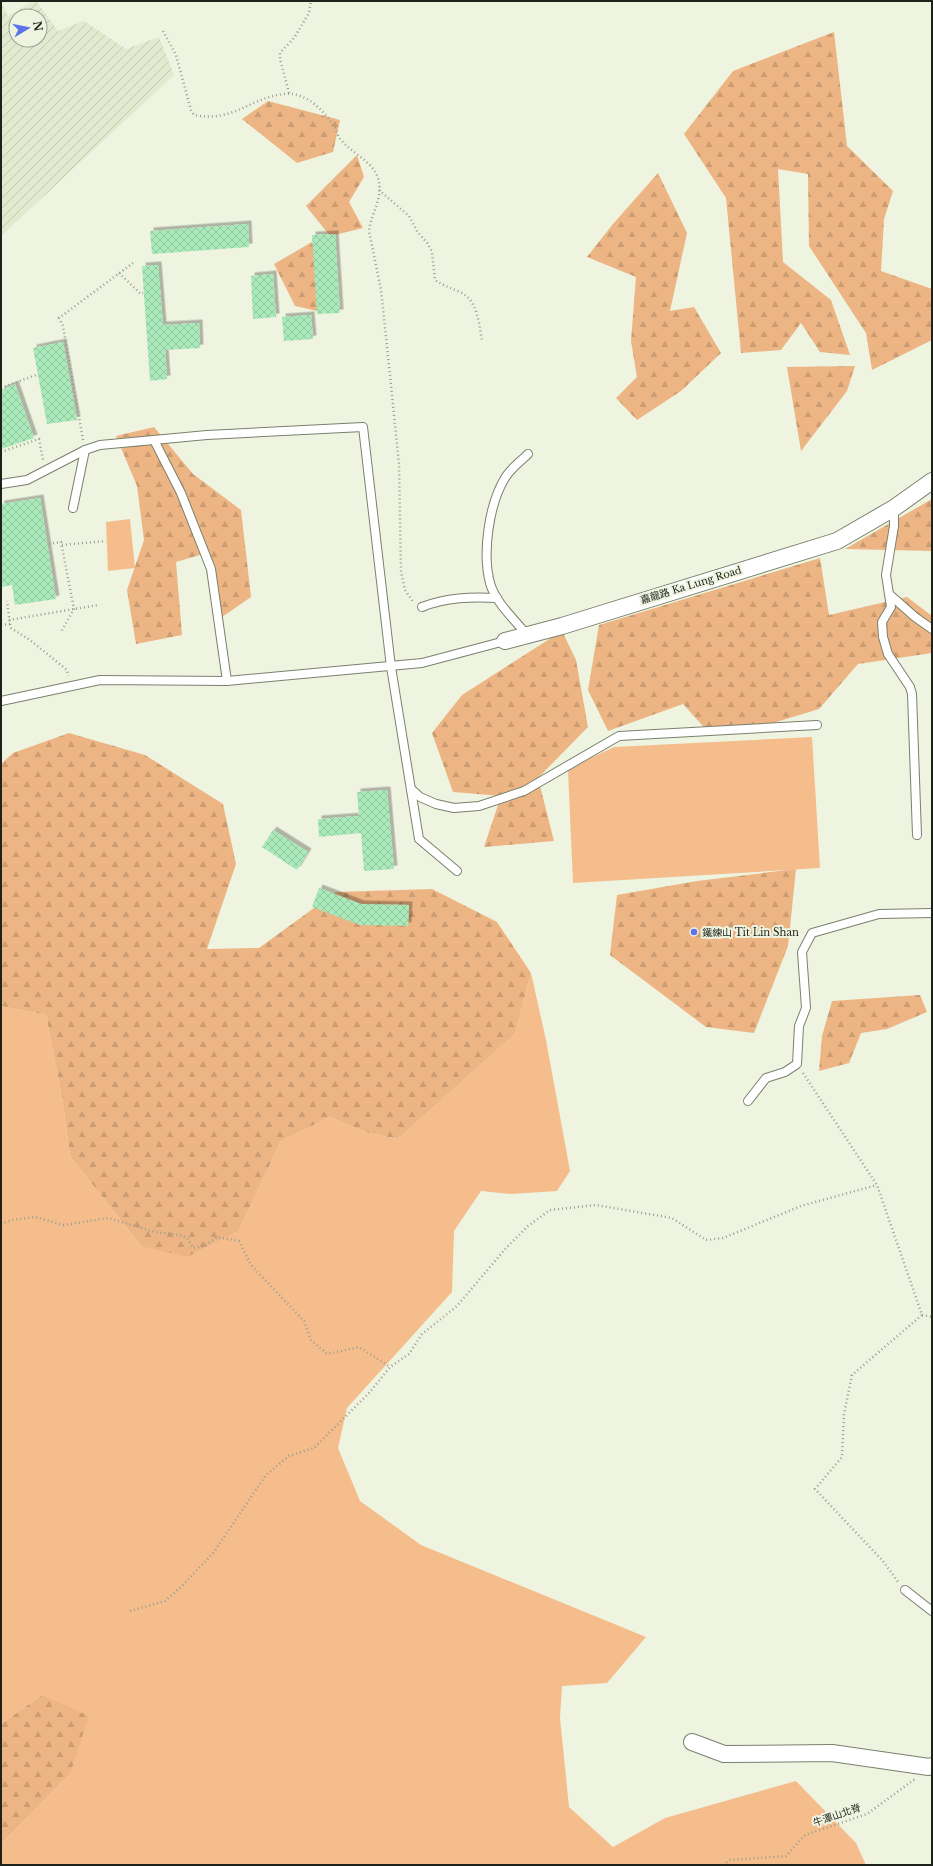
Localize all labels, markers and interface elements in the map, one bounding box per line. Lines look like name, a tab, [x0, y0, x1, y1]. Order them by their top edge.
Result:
north arrow	[8, 8, 48, 48]
text: N	[30, 20, 46, 33]
street label: 嘉龍路 Ka Lung Road	[639, 563, 743, 607]
place label: 鐵練山 Tit Lin Shan	[702, 926, 799, 939]
marker: 鐵練山 Tit Lin Shan	[689, 927, 699, 937]
street label: 牛潭山北脊	[811, 1801, 863, 1829]

